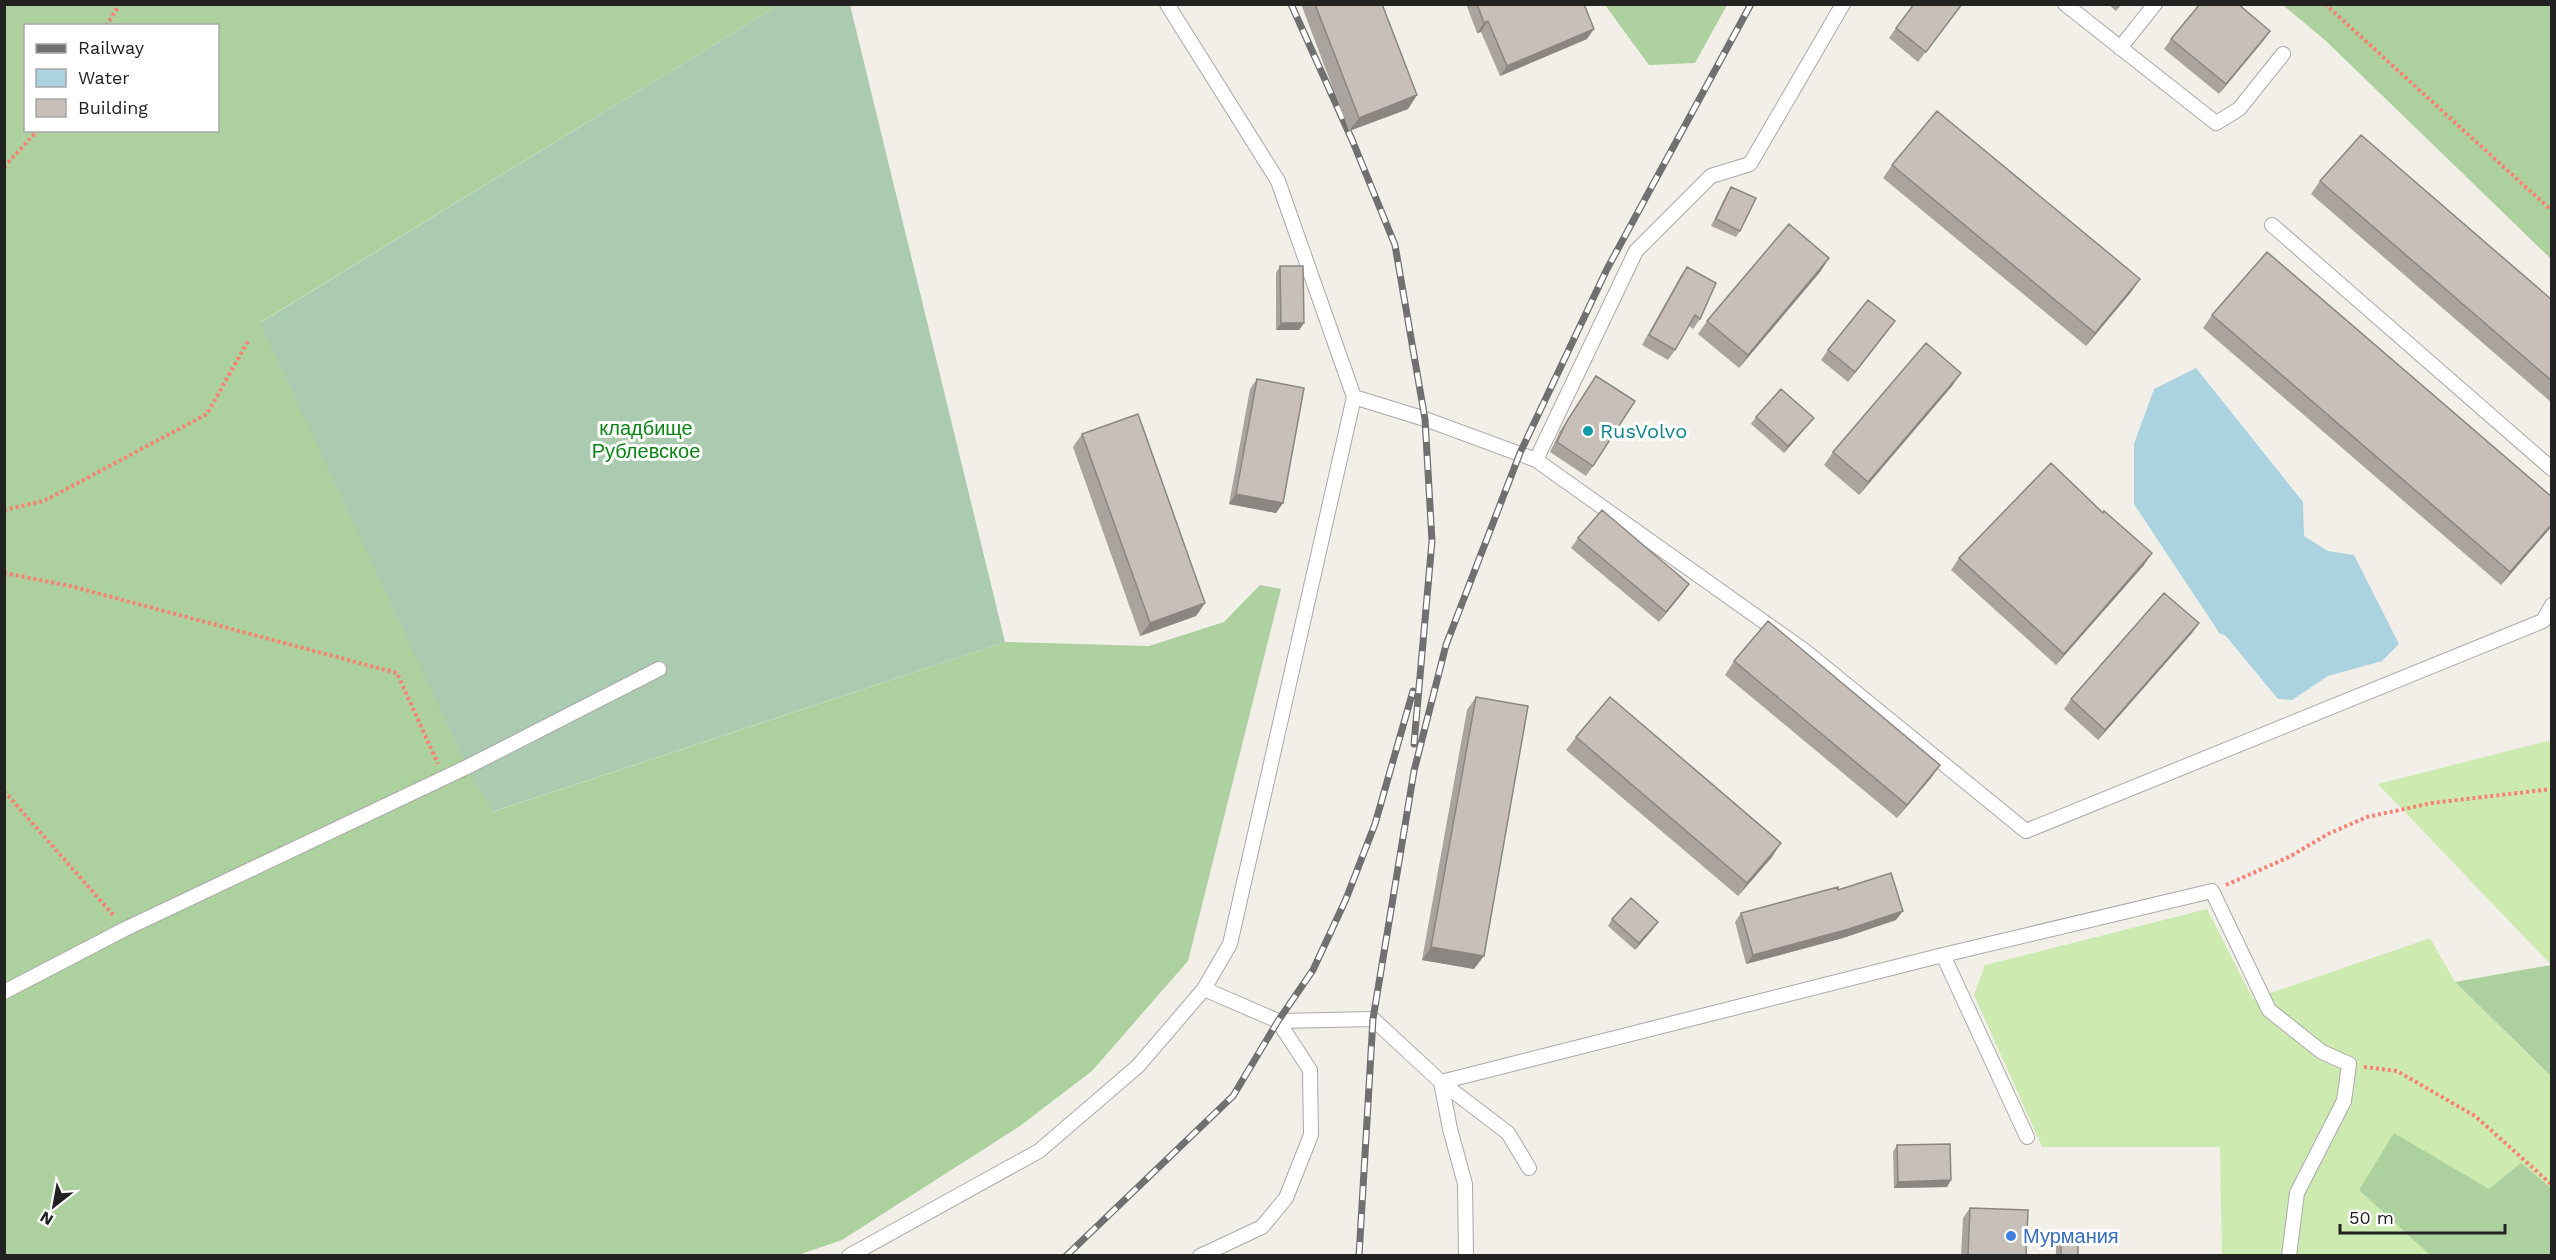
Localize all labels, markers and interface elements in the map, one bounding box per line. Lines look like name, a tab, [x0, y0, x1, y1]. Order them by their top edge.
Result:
legend	[24, 24, 219, 132]
text: Railway	[78, 37, 145, 58]
text: Water	[78, 67, 130, 88]
text: Building	[78, 97, 148, 118]
park label: кладбище Рублевское	[592, 416, 700, 463]
place label: RusVolvo	[1600, 419, 1687, 443]
marker: RusVolvo	[1581, 424, 1595, 438]
north arrow	[24, 1176, 84, 1236]
scale bar	[2340, 1197, 2505, 1235]
text: N	[37, 1207, 57, 1230]
text: 50 m	[2349, 1207, 2394, 1228]
place label: Мурмания	[2023, 1224, 2119, 1248]
marker: Мурмания	[2004, 1229, 2018, 1243]

